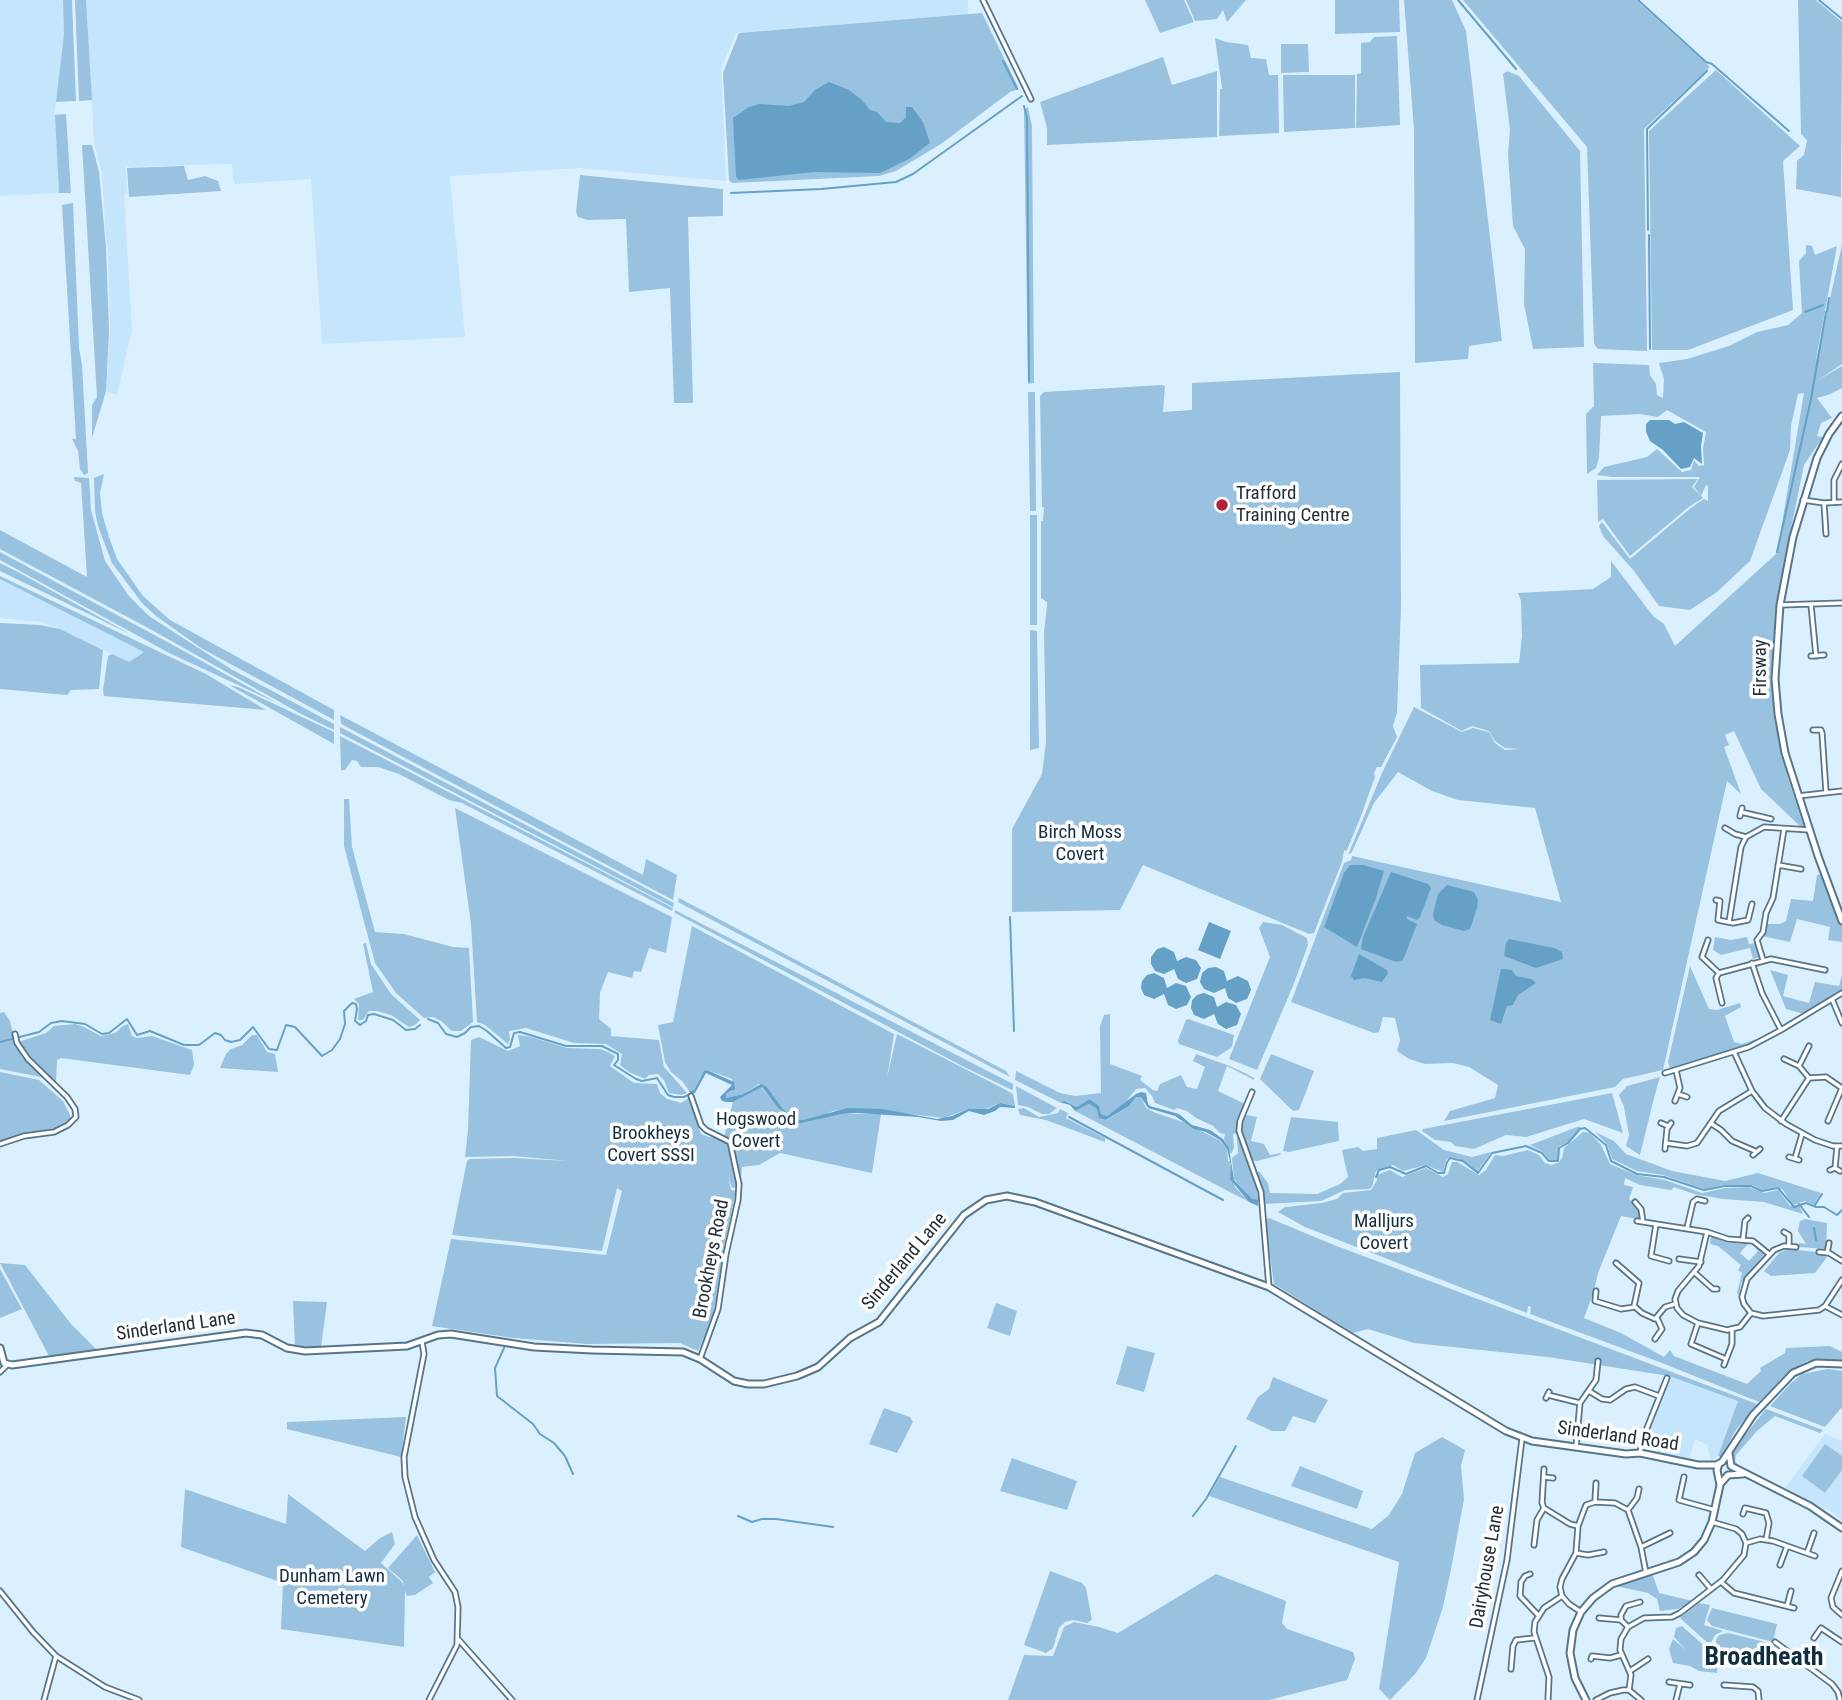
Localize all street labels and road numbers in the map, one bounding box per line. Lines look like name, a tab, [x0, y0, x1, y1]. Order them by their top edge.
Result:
street label: Firsway	[1750, 639, 1772, 697]
street label: Brookheys Road	[689, 1198, 735, 1320]
street label: Sinderland Lane	[858, 1209, 952, 1315]
street label: Sinderland Lane	[115, 1307, 237, 1347]
street label: Sinderland Road	[1556, 1417, 1680, 1457]
street label: Dairyhouse Lane	[1466, 1504, 1510, 1630]

